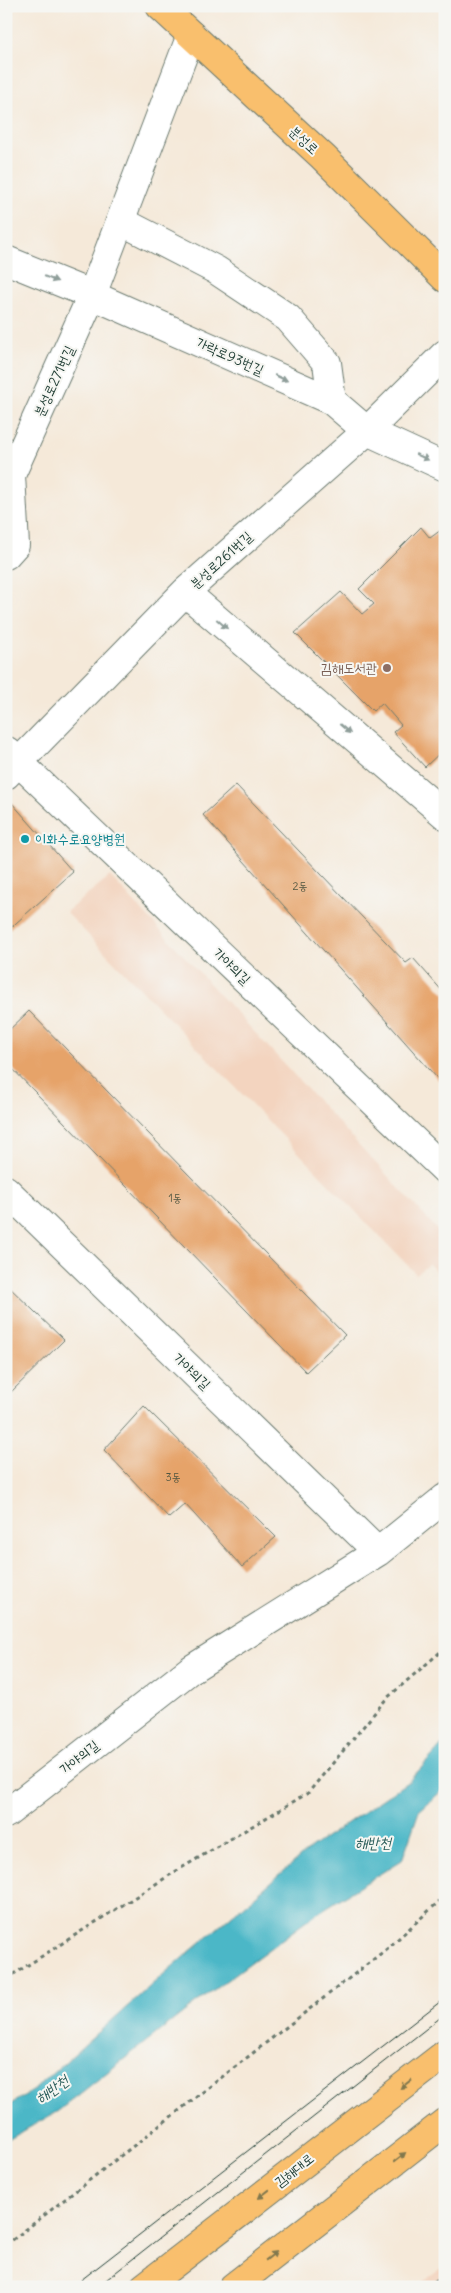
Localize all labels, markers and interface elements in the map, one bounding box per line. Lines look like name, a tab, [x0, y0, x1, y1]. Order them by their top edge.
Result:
street label: 분성로	[286, 122, 322, 158]
one-way arrow	[44, 275, 58, 283]
street label: 가락로93번길	[193, 333, 267, 379]
street label: 분성로271번길	[30, 342, 79, 419]
one-way arrow	[274, 375, 288, 383]
one-way arrow	[414, 452, 429, 461]
street label: 분성로261번길	[186, 527, 256, 593]
one-way arrow	[215, 618, 228, 629]
place label: 김해도서관	[321, 659, 377, 677]
marker: 김해도서관	[381, 662, 393, 674]
one-way arrow	[339, 724, 352, 735]
place label: 이화수로요양병원	[35, 830, 125, 848]
marker: 이화수로요양병원	[19, 833, 31, 845]
house number: 2동	[293, 879, 308, 893]
street label: 가야의길	[210, 944, 255, 989]
house number: 1동	[168, 1191, 182, 1205]
street label: 가야의길	[170, 1349, 215, 1394]
house number: 3동	[165, 1470, 181, 1484]
street label: 가야의길	[56, 1736, 103, 1778]
water label: 해반천	[355, 1833, 393, 1852]
water label: 해반천	[32, 2070, 74, 2107]
one-way arrow	[399, 2079, 413, 2089]
street label: 김해대로	[271, 2149, 317, 2191]
one-way arrow	[393, 2152, 407, 2162]
one-way arrow	[257, 2189, 271, 2199]
one-way arrow	[264, 2251, 277, 2262]

